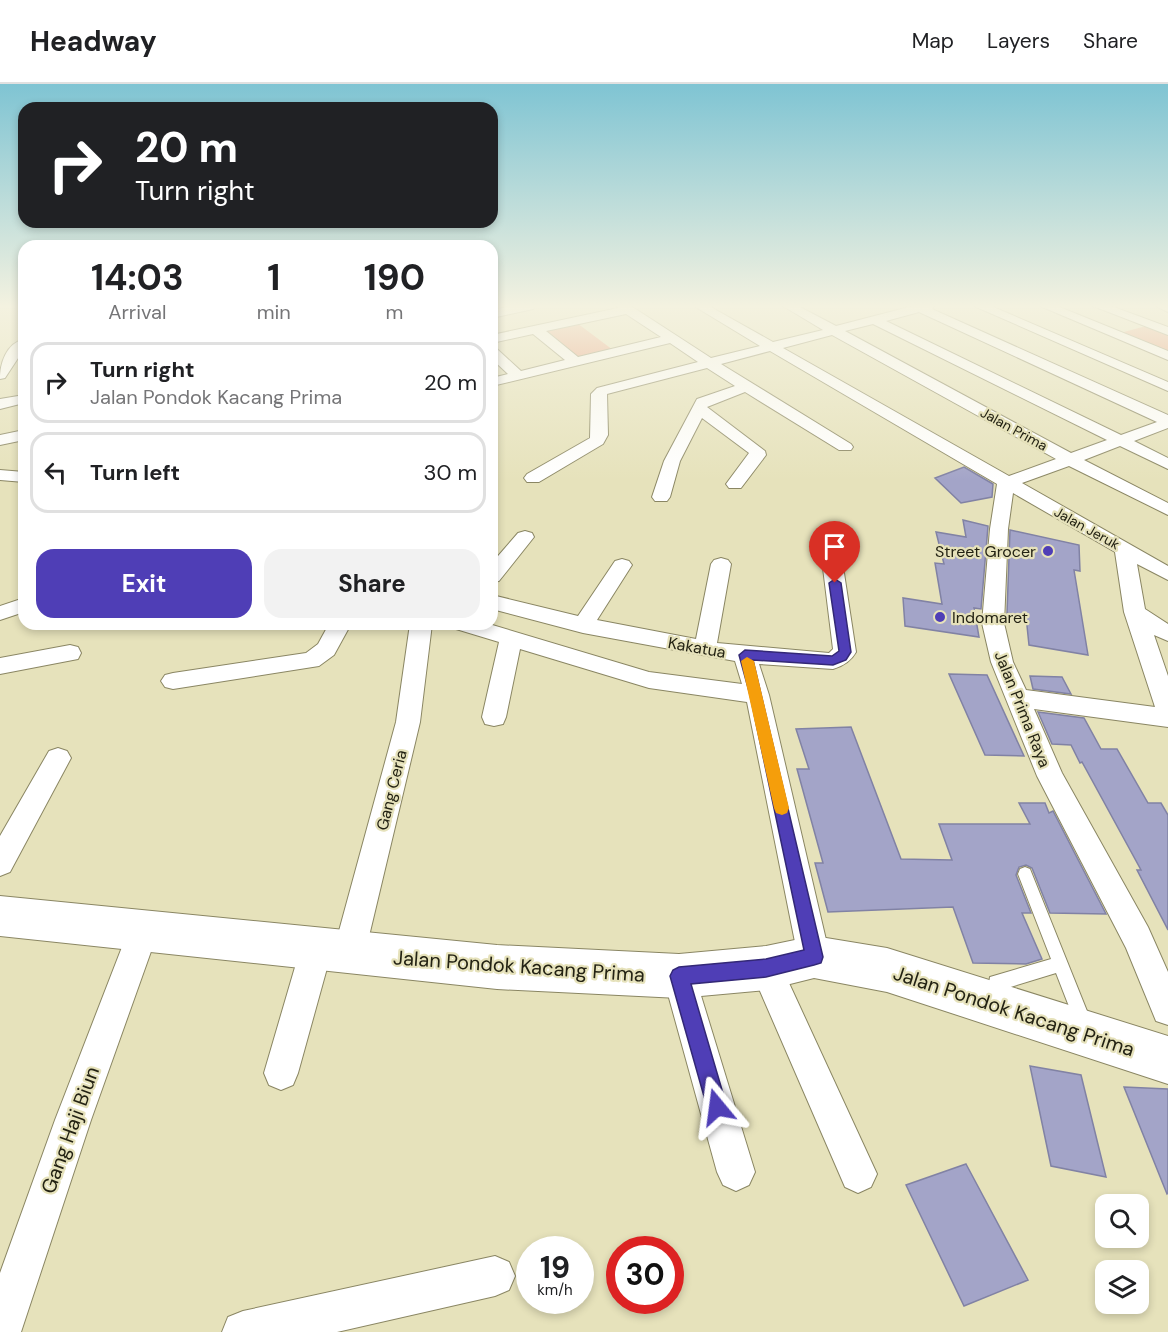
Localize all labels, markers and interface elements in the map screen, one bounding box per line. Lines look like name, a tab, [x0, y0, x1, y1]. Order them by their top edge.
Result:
text: Headway	[30, 23, 157, 60]
text: Map	[912, 27, 954, 55]
text: Layers	[987, 27, 1050, 55]
text: Share	[1083, 27, 1138, 55]
text: 20 m	[135, 120, 238, 175]
icon: right	[36, 126, 114, 204]
text: Turn right	[135, 173, 255, 208]
text: 14:03	[91, 254, 184, 301]
text: 1	[267, 254, 280, 301]
text: 190	[364, 254, 425, 301]
text: Arrival	[108, 299, 166, 325]
text: min	[257, 299, 291, 325]
text: m	[385, 299, 403, 325]
text: Turn right	[90, 355, 195, 384]
icon: right	[39, 366, 72, 399]
text: 20 m	[424, 368, 477, 397]
text: Jalan Pondok Kacang Prima	[90, 384, 342, 410]
street label: Jalan Prima	[977, 403, 1051, 455]
icon: left	[39, 456, 72, 489]
text: Turn left	[90, 458, 180, 487]
text: 30 m	[423, 458, 477, 487]
street label: Jalan Jeruk	[1051, 503, 1123, 553]
pin	[809, 521, 860, 583]
icon: arrive	[818, 530, 851, 563]
place label: Street Grocer	[935, 541, 1036, 562]
marker: Street Grocer	[1041, 544, 1055, 558]
button: Exit	[36, 549, 252, 618]
button: Share	[264, 549, 480, 618]
place label: Indomaret	[952, 607, 1028, 628]
marker: Indomaret	[933, 610, 947, 624]
street label: Kakatua	[666, 632, 727, 663]
street label: Jalan Prima Raya	[990, 648, 1055, 770]
street label: Gang Ceria	[371, 748, 412, 833]
street label: Jalan Pondok Kacang Prima	[392, 944, 646, 988]
street label: Jalan Pondok Kacang Prima	[890, 960, 1138, 1062]
street label: Gang Haji Biun	[35, 1063, 105, 1197]
position arrow	[685, 1075, 749, 1139]
map controls	[1095, 1194, 1149, 1314]
button: search	[1095, 1194, 1149, 1248]
speed limit sign: 30	[606, 1236, 684, 1314]
text: 19	[540, 1248, 570, 1287]
button: layers	[1095, 1260, 1149, 1314]
text: km/h	[537, 1280, 573, 1300]

